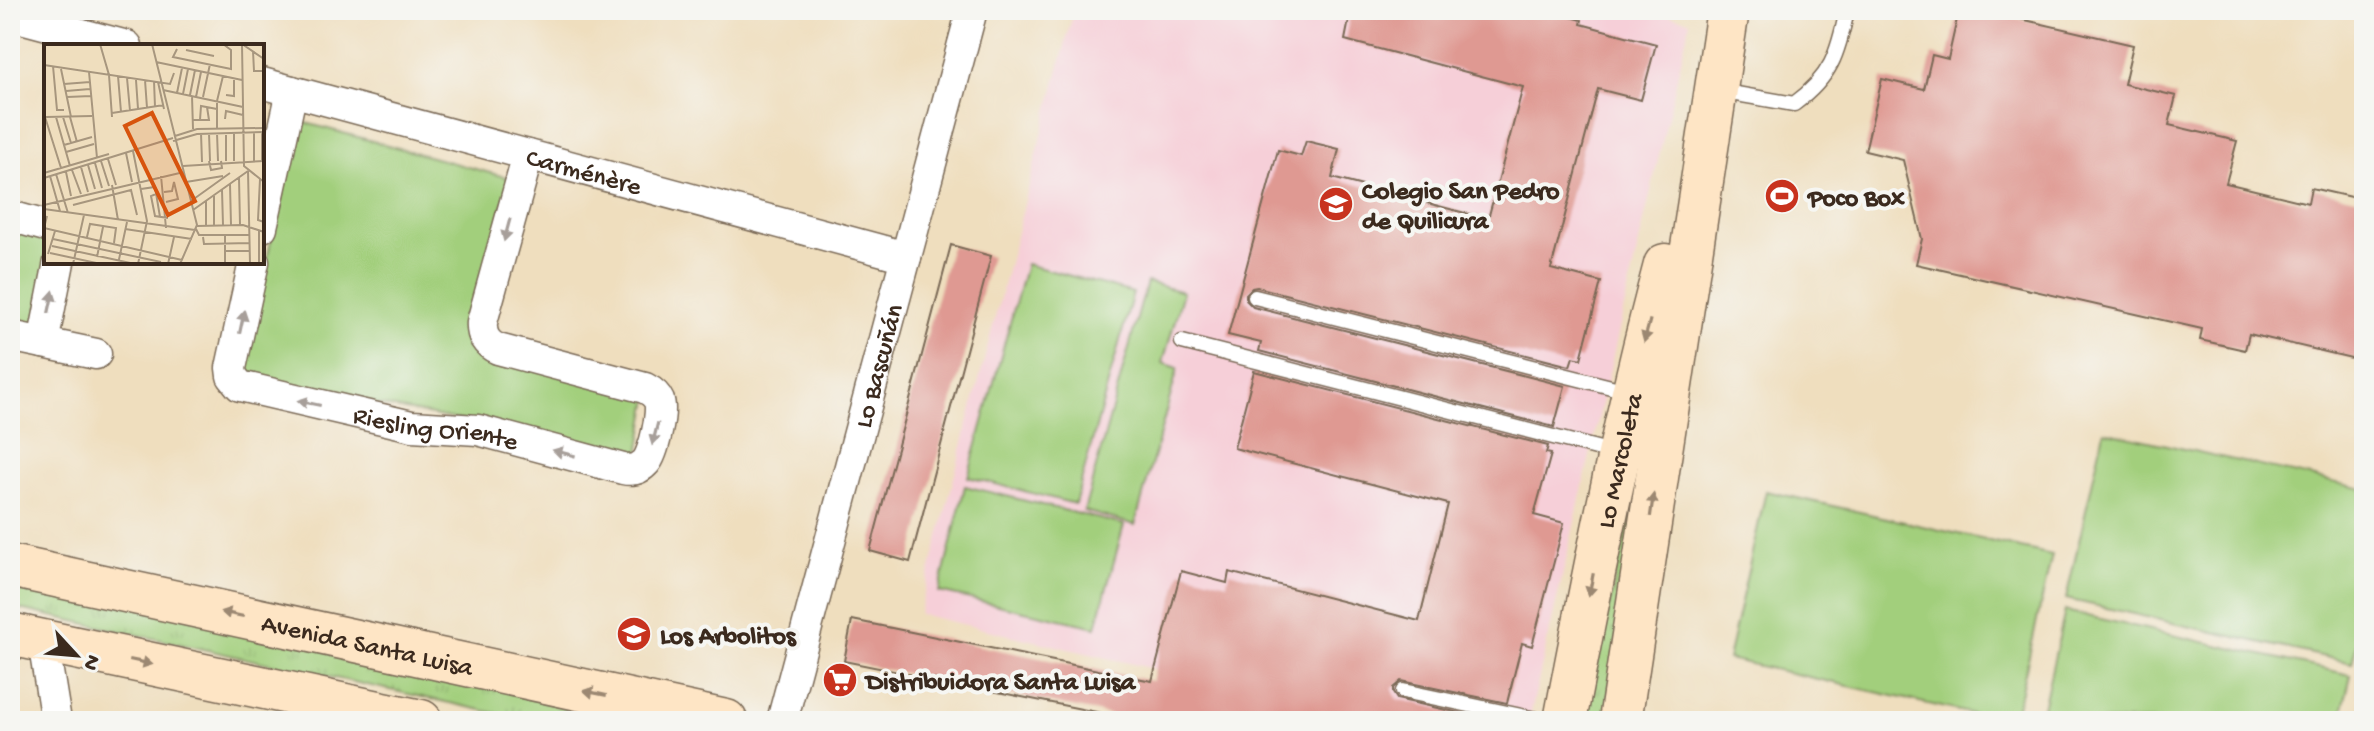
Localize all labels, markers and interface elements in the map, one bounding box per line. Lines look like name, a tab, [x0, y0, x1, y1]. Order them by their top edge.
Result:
inset map	[44, 44, 264, 264]
street label: Carménère	[522, 144, 645, 205]
sports icon: Poco Box	[1763, 177, 1801, 215]
place label: Colegio San Pedro de Quilicura	[1362, 178, 1560, 239]
school or university icon: Colegio San Pedro de Quilicura	[1317, 185, 1355, 223]
place label: Poco Box	[1806, 185, 1905, 216]
one-way arrow	[500, 218, 513, 242]
one-way arrow	[45, 290, 58, 315]
street label: Lo Bascuñán	[850, 301, 913, 432]
one-way arrow	[236, 309, 249, 334]
one-way arrow	[1641, 319, 1653, 344]
street label: Lo Marcoleta	[1593, 389, 1653, 532]
one-way arrow	[297, 396, 322, 409]
street label: Riesling Oriente	[349, 402, 522, 460]
one-way arrow	[649, 422, 661, 447]
one-way arrow	[551, 446, 575, 459]
one-way arrow	[1646, 493, 1659, 518]
one-way arrow	[1585, 573, 1597, 598]
one-way arrow	[219, 607, 244, 620]
street label: Avenida Santa Luisa	[258, 610, 477, 686]
north arrow	[36, 615, 116, 695]
school or university icon: Los Arbolitos	[615, 615, 653, 653]
place label: Los Arbolitos	[660, 623, 797, 654]
text: N	[76, 650, 105, 674]
one-way arrow	[129, 656, 154, 669]
supermarket icon: Distribuidora Santa Luisa	[821, 661, 859, 699]
place label: Distribuidora Santa Luisa	[864, 669, 1137, 700]
one-way arrow	[583, 686, 608, 699]

